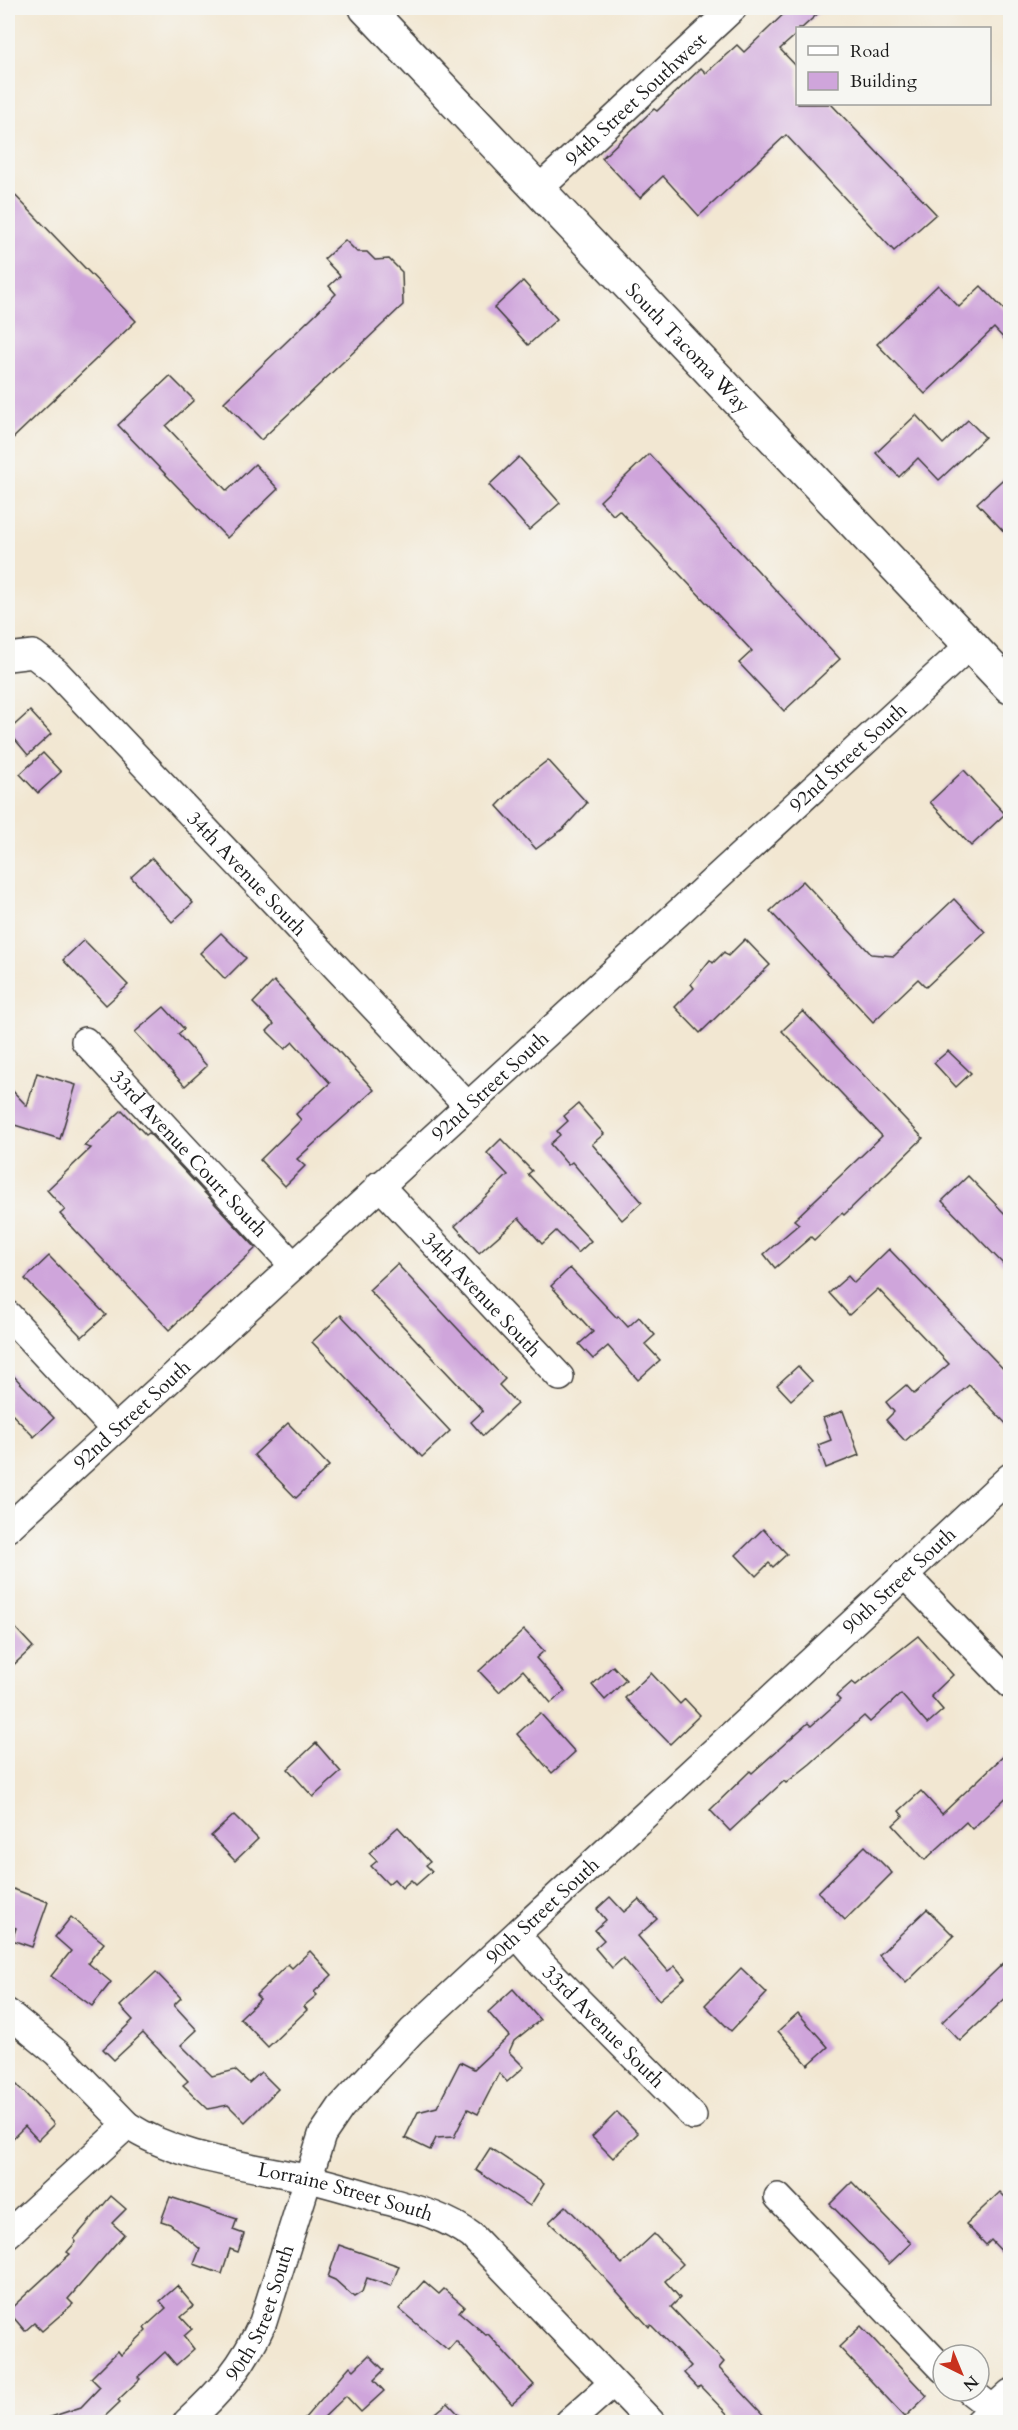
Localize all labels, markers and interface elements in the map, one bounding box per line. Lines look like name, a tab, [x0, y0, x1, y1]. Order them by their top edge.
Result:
street label: 94th Street Southwest	[559, 26, 713, 172]
legend	[796, 27, 991, 105]
text: Road	[850, 39, 890, 64]
text: Building	[850, 69, 918, 94]
street label: South Tacoma Way	[619, 277, 756, 419]
street label: 92nd Street South	[784, 697, 913, 818]
street label: 34th Avenue South	[181, 805, 313, 942]
street label: 92nd Street South	[426, 1025, 555, 1147]
street label: 33rd Avenue Court South	[104, 1064, 273, 1243]
street label: 34th Avenue South	[416, 1226, 547, 1363]
street label: 92nd Street South	[68, 1354, 197, 1476]
street label: 90th Street South	[836, 1521, 962, 1640]
street label: 90th Street South	[480, 1851, 605, 1970]
street label: 33rd Avenue South	[536, 1959, 671, 2094]
street label: Lorraine Street South	[256, 2156, 437, 2228]
street label: 90th Street South	[219, 2241, 301, 2387]
north arrow	[931, 2343, 991, 2403]
text: N	[958, 2370, 983, 2396]

